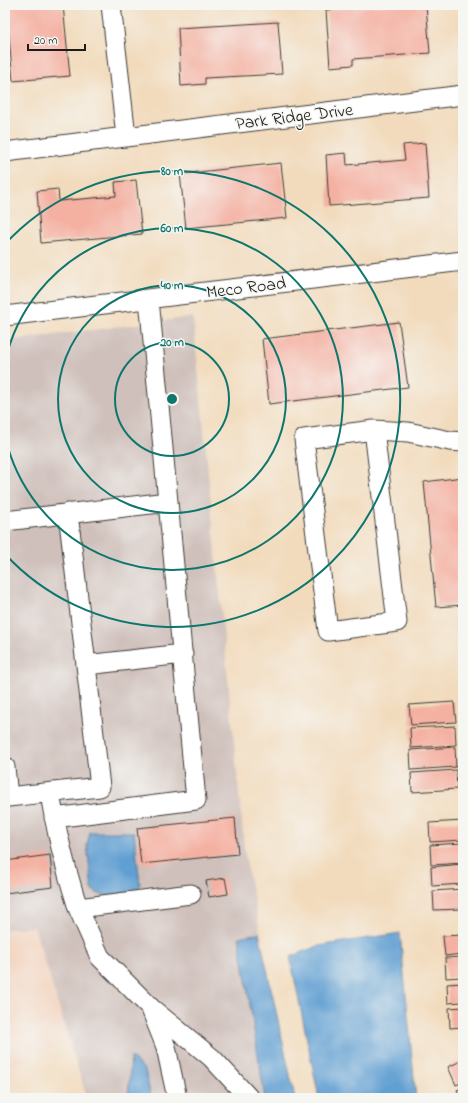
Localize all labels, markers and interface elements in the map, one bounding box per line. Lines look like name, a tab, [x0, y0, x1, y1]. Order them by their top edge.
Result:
scale bar	[28, 26, 85, 52]
text: 20 m	[34, 32, 57, 50]
street label: Park Ridge Drive	[234, 98, 356, 139]
text: 80 m	[160, 163, 184, 181]
text: 60 m	[160, 220, 184, 238]
street label: Meco Road	[205, 271, 288, 307]
text: 40 m	[160, 277, 184, 295]
text: 20 m	[159, 334, 184, 352]
centre of rings	[165, 392, 179, 406]

